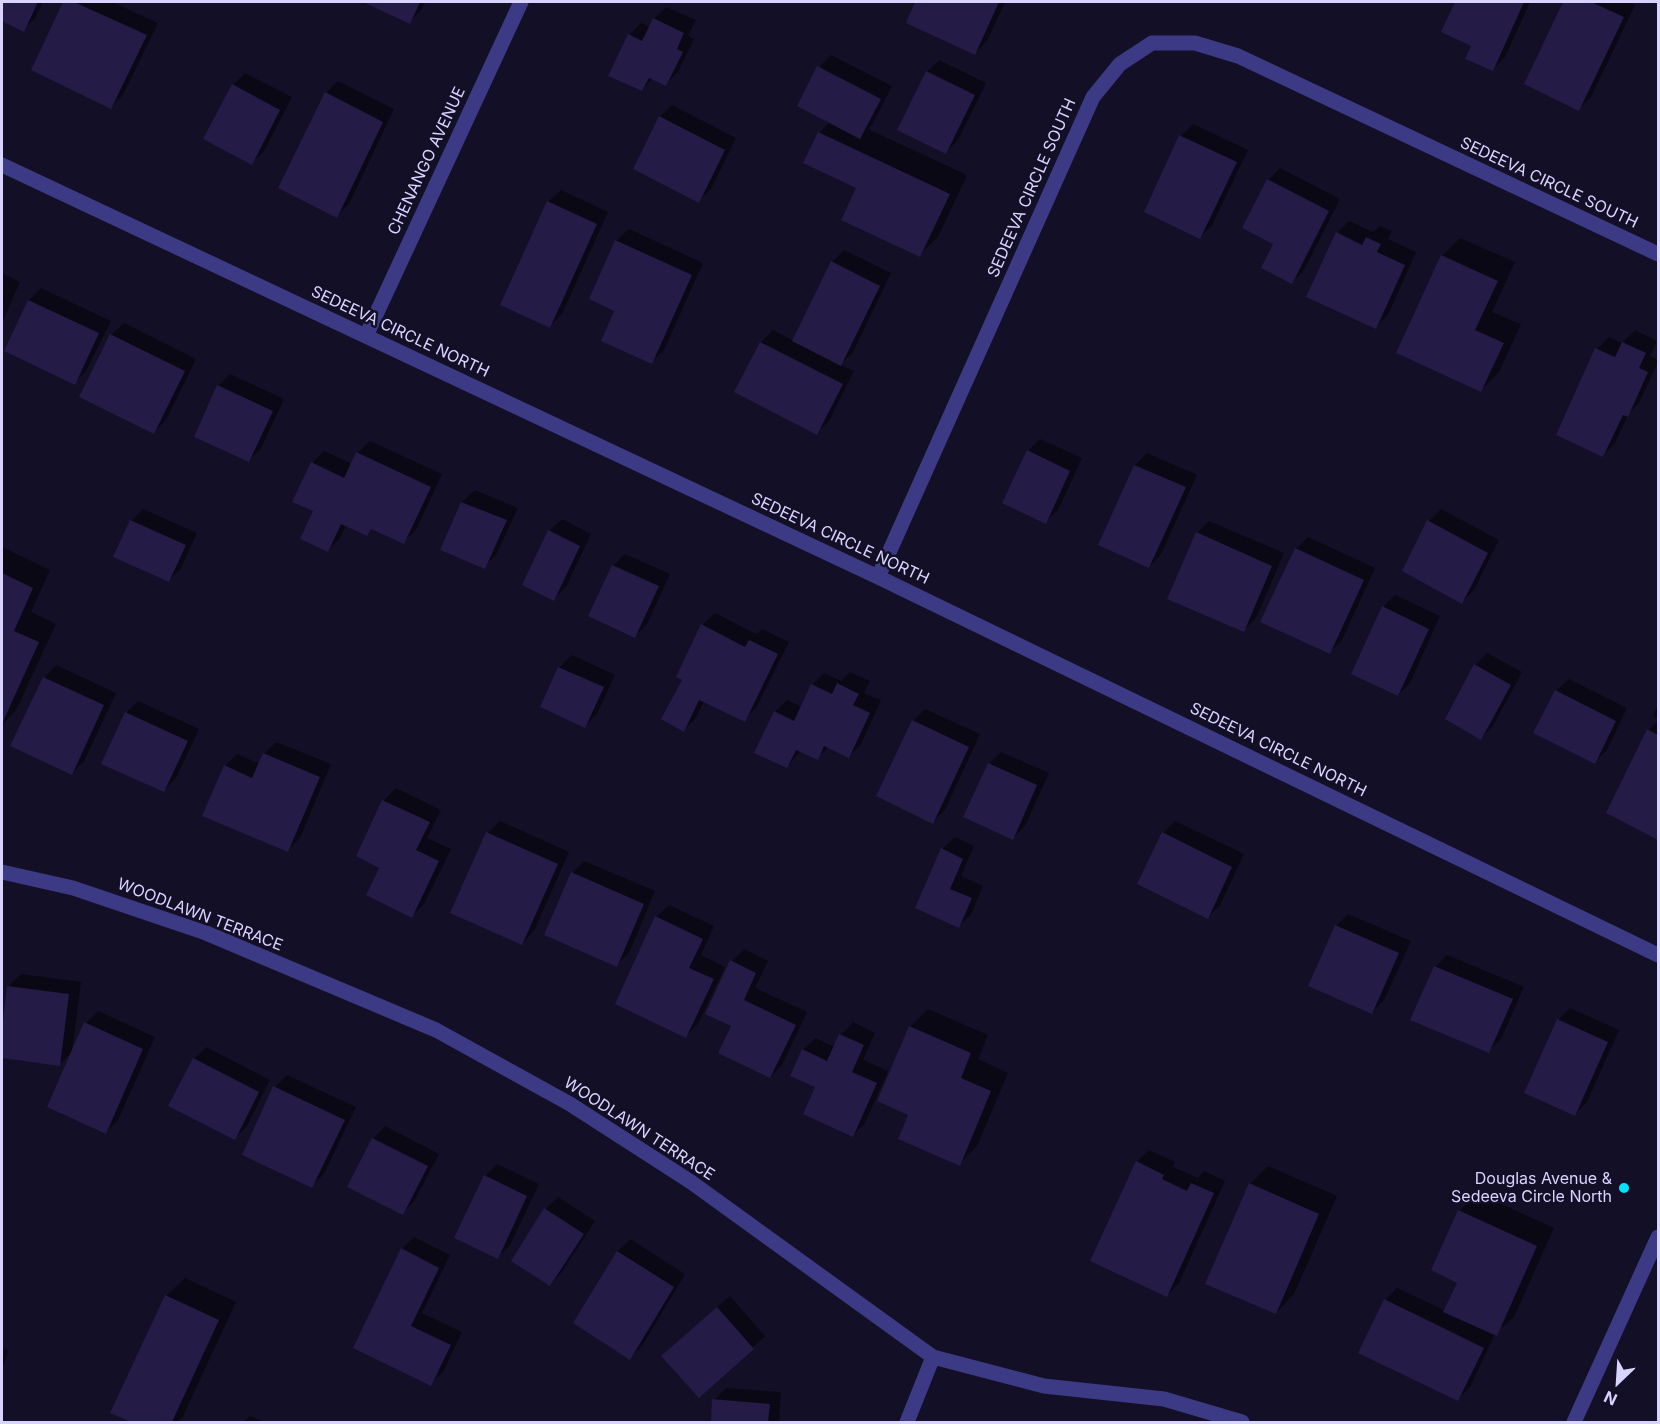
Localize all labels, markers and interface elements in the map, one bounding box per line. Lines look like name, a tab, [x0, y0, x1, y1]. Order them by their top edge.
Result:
street label: CHENANGO AVENUE	[384, 84, 470, 238]
street label: SEDEEVA CIRCLE SOUTH	[984, 96, 1080, 280]
street label: SEDEEVA CIRCLE SOUTH	[1457, 133, 1641, 233]
street label: SEDEEVA CIRCLE NORTH	[308, 282, 492, 382]
street label: SEDEEVA CIRCLE NORTH	[748, 489, 932, 589]
street label: SEDEEVA CIRCLE NORTH	[1187, 699, 1369, 801]
street label: WOODLAWN TERRACE	[115, 875, 285, 955]
street label: WOODLAWN TERRACE	[560, 1073, 718, 1185]
place label: Douglas Avenue & Sedeeva Circle North	[1451, 1169, 1612, 1207]
marker: Douglas Avenue & Sedeeva Circle North	[1617, 1181, 1631, 1195]
north arrow	[1588, 1352, 1648, 1412]
text: N	[1601, 1387, 1620, 1410]

